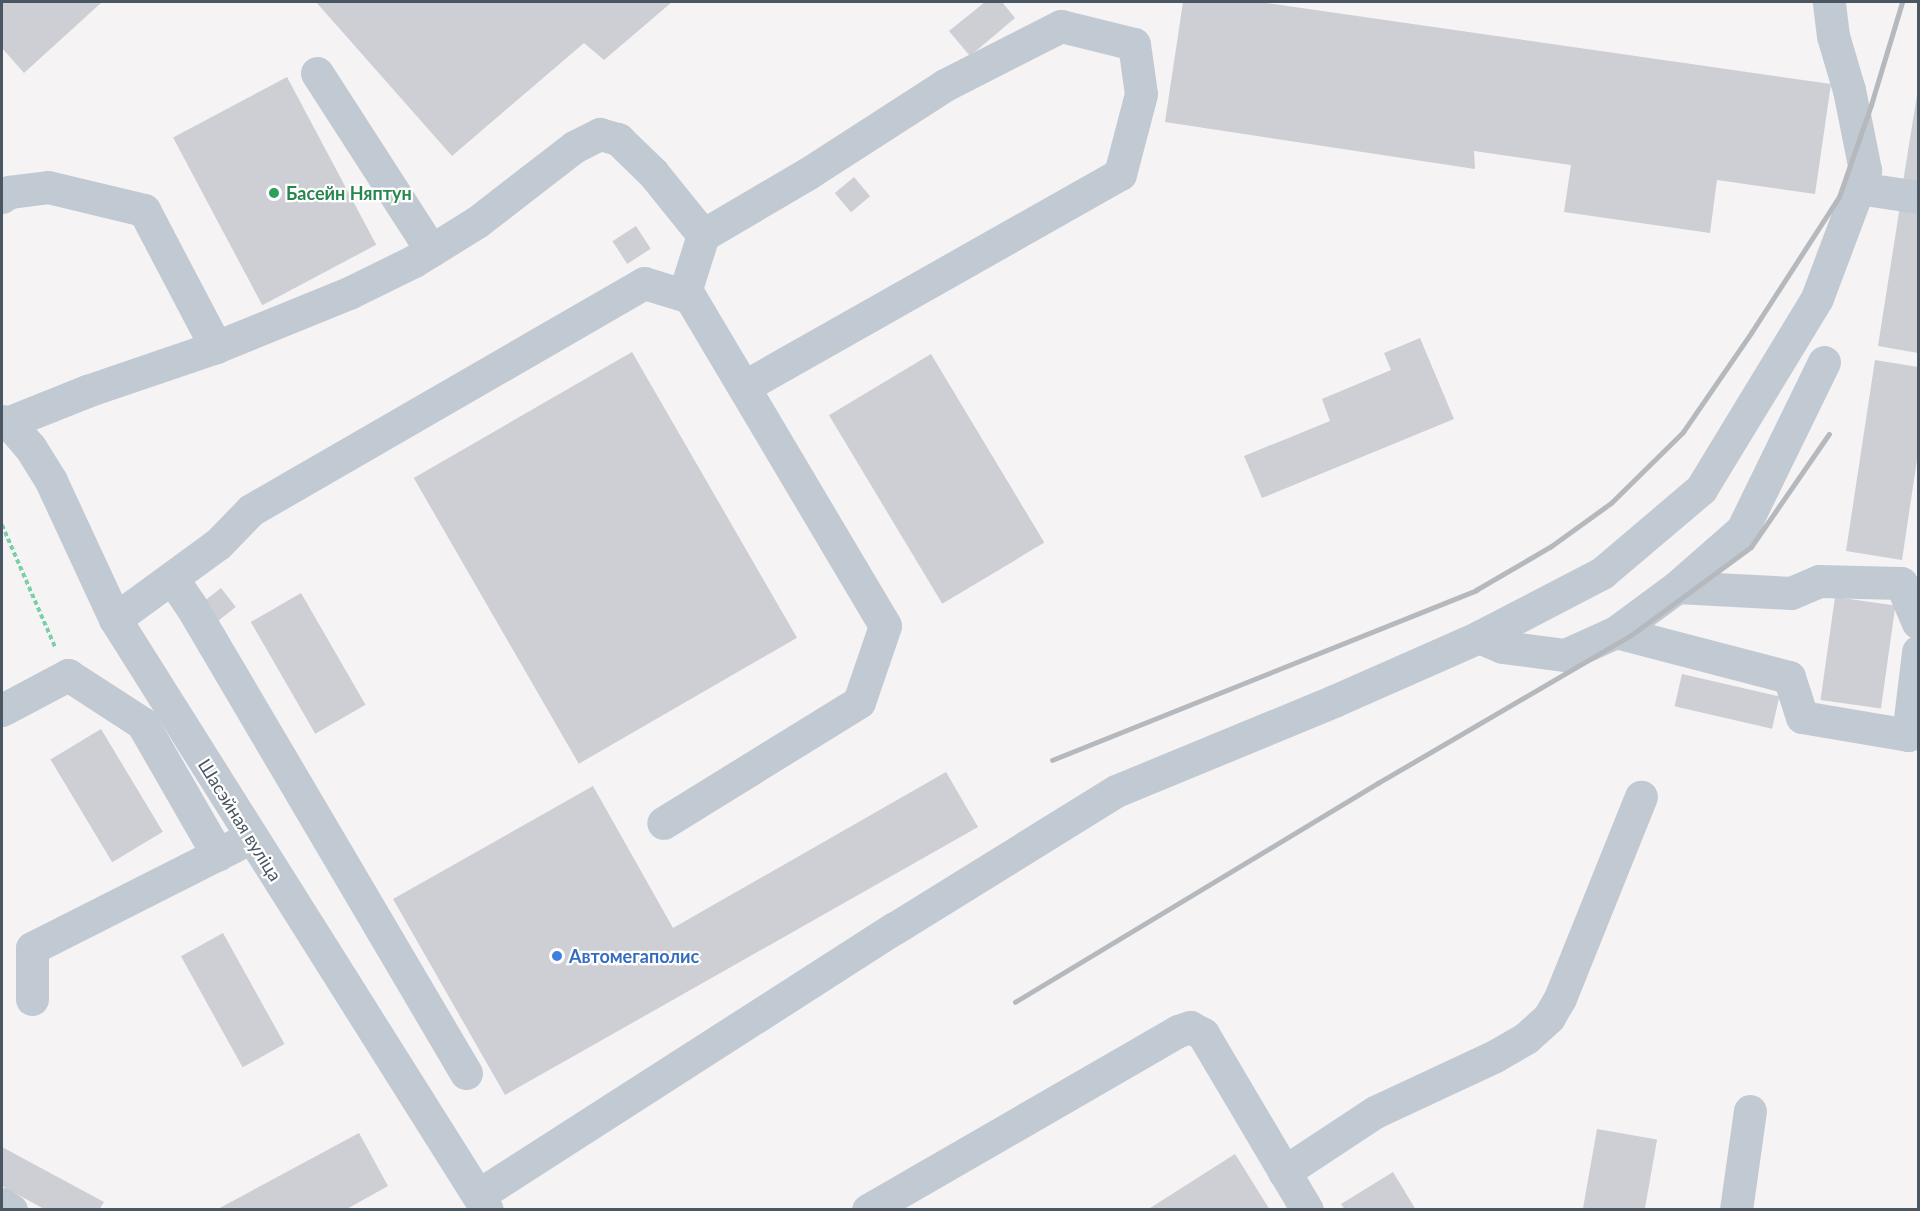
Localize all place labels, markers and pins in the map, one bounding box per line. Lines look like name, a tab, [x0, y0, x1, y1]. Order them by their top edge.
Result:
place label: Басейн Няптун	[286, 182, 412, 204]
marker: Басейн Няптун	[267, 186, 281, 200]
place label: Автомегаполис	[569, 945, 699, 967]
marker: Автомегаполис	[550, 949, 564, 963]

